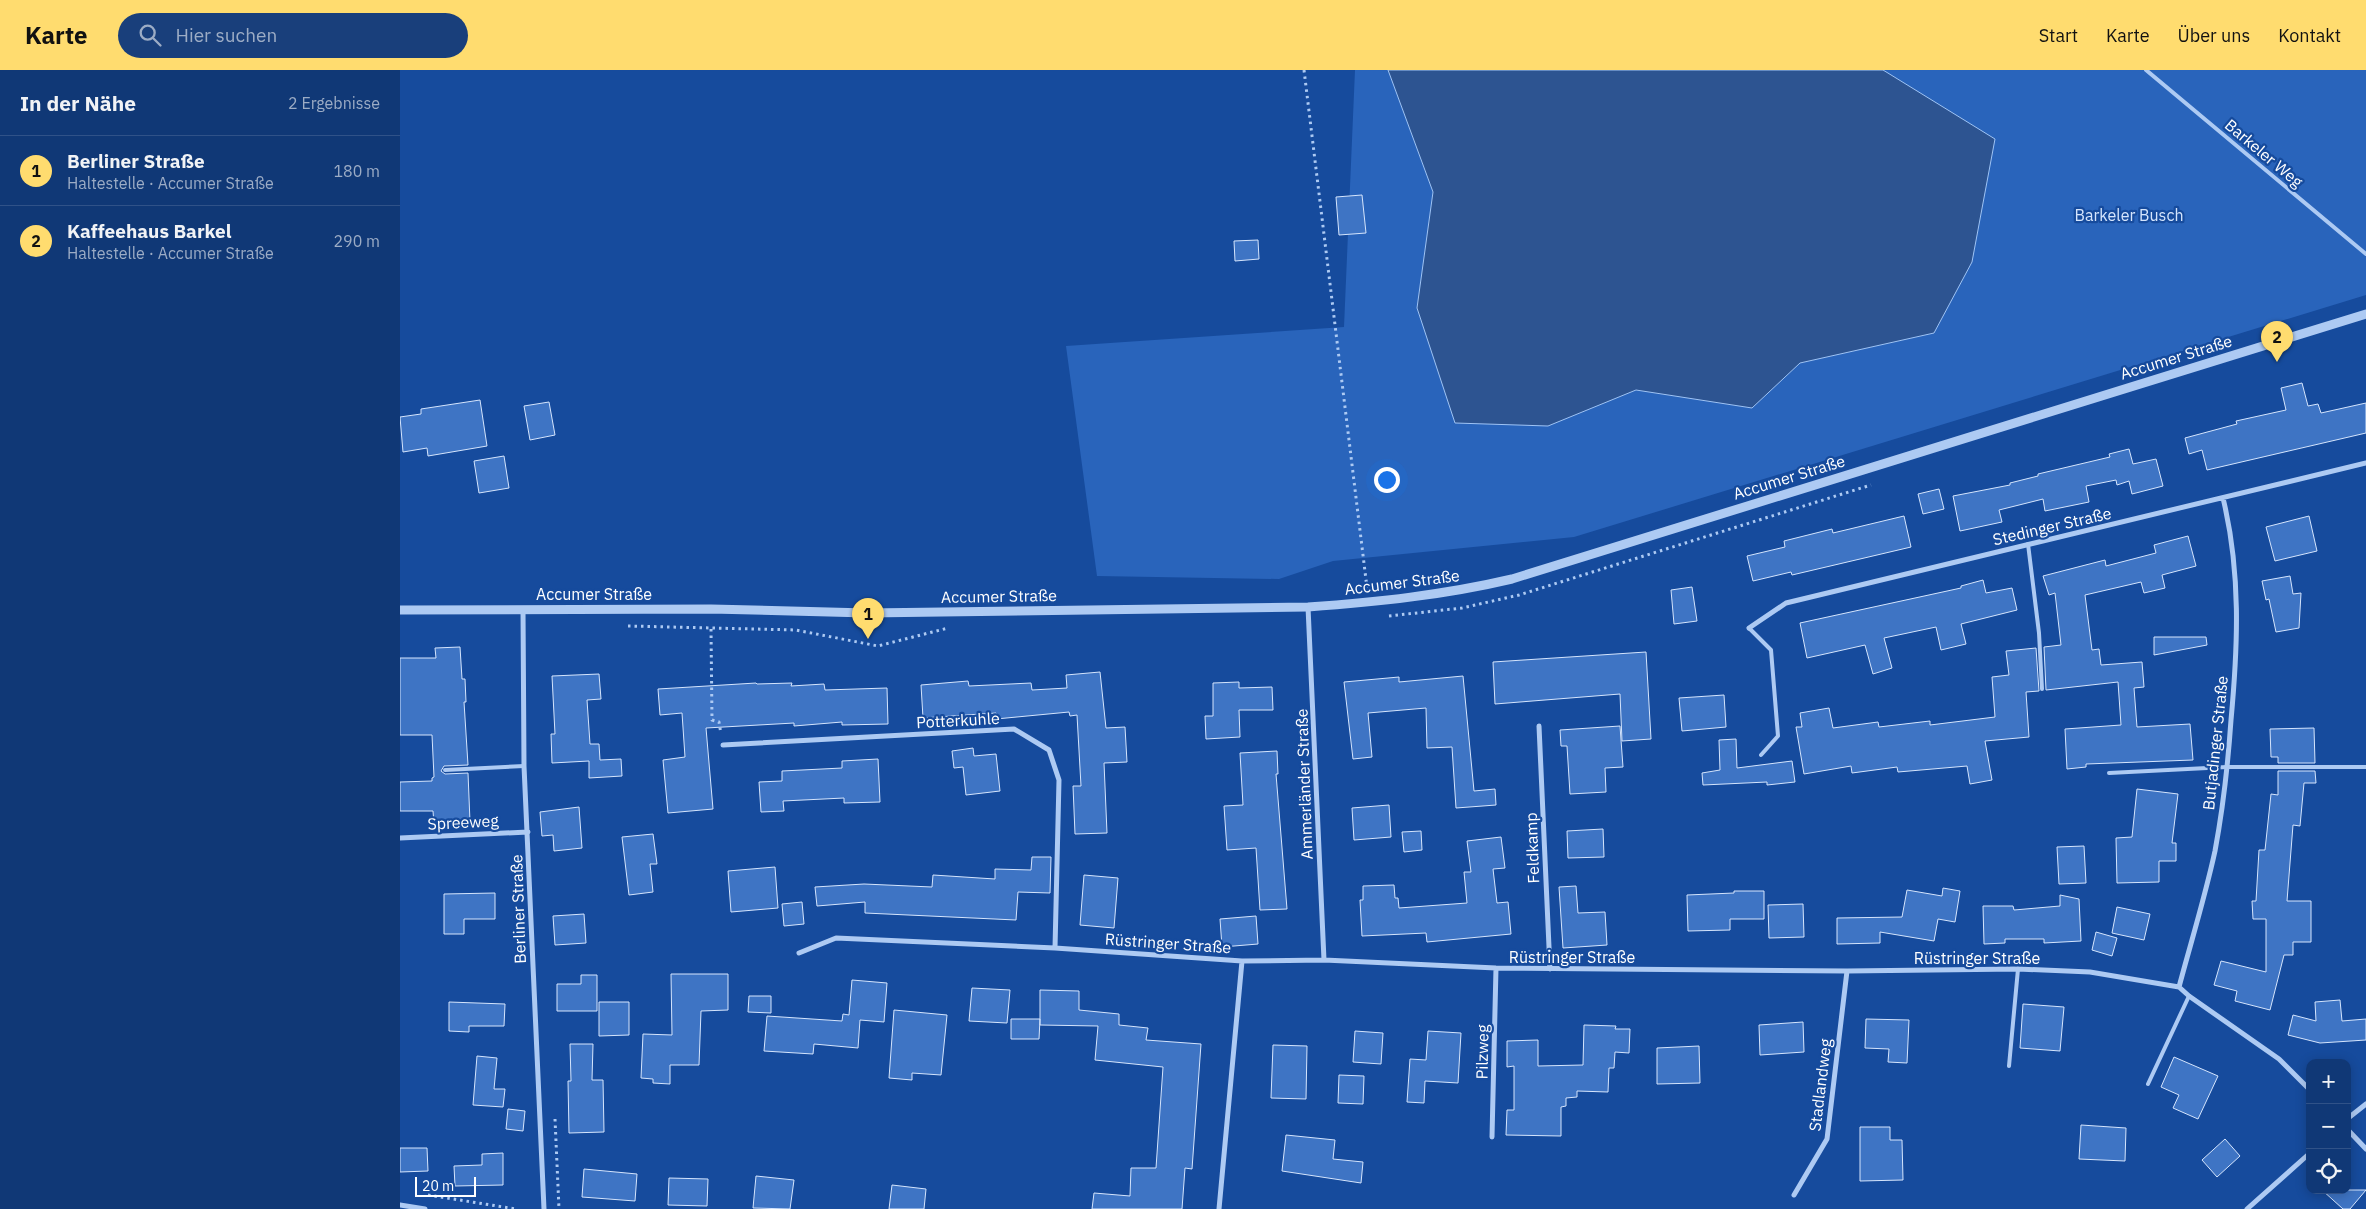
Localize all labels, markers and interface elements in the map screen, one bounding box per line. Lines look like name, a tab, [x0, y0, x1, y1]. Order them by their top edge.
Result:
search box	[118, 13, 468, 58]
text: Karte	[25, 19, 88, 51]
icon: search	[136, 21, 164, 49]
text: Hier suchen	[176, 23, 277, 47]
text: Start	[2039, 24, 2078, 47]
text: Karte	[2106, 24, 2150, 47]
text: Über uns	[2178, 24, 2250, 47]
text: Kontakt	[2278, 24, 2341, 47]
text: In der Nähe	[20, 89, 136, 117]
text: 2 Ergebnisse	[288, 93, 380, 113]
street label: Barkeler Weg	[2221, 115, 2308, 192]
text: Berliner Straße	[67, 149, 205, 173]
text: 1	[31, 161, 41, 181]
text: 180 m	[333, 161, 380, 181]
text: Haltestelle · Accumer Straße	[67, 173, 274, 193]
park label: Barkeler Busch	[2074, 205, 2184, 225]
text: Kaffeehaus Barkel	[67, 219, 231, 243]
text: 2	[31, 231, 41, 251]
text: 290 m	[333, 231, 380, 251]
text: Haltestelle · Accumer Straße	[67, 243, 274, 263]
pin: 2	[2261, 321, 2293, 362]
street label: Accumer Straße	[2118, 330, 2235, 384]
street label: Accumer Straße	[1731, 450, 1848, 504]
your location	[1374, 467, 1400, 493]
street label: Stedinger Straße	[1991, 503, 2113, 549]
street label: Accumer Straße	[1343, 565, 1461, 599]
street label: Accumer Straße	[536, 584, 652, 604]
street label: Accumer Straße	[941, 585, 1057, 607]
pin: 1	[852, 598, 884, 639]
street label: Butjadinger Straße	[2198, 675, 2232, 811]
street label: Potterkuhle	[916, 708, 1000, 732]
street label: Ammerländer Straße	[1291, 708, 1317, 860]
street label: Spreeweg	[427, 810, 500, 834]
street label: Feldkamp	[1521, 812, 1543, 884]
street label: Berliner Straße	[506, 854, 530, 964]
street label: Rüstringer Straße	[1104, 929, 1232, 957]
street label: Rüstringer Straße	[1509, 947, 1636, 967]
street label: Rüstringer Straße	[1914, 948, 2041, 968]
street label: Pilzweg	[1472, 1024, 1492, 1080]
street label: Stadlandweg	[1804, 1037, 1836, 1133]
map controls	[2306, 1059, 2351, 1194]
button: +	[2306, 1059, 2351, 1104]
button: −	[2306, 1104, 2351, 1149]
button: locate	[2306, 1149, 2351, 1194]
scale bar	[415, 1174, 476, 1197]
text: 20 m	[422, 1177, 454, 1195]

